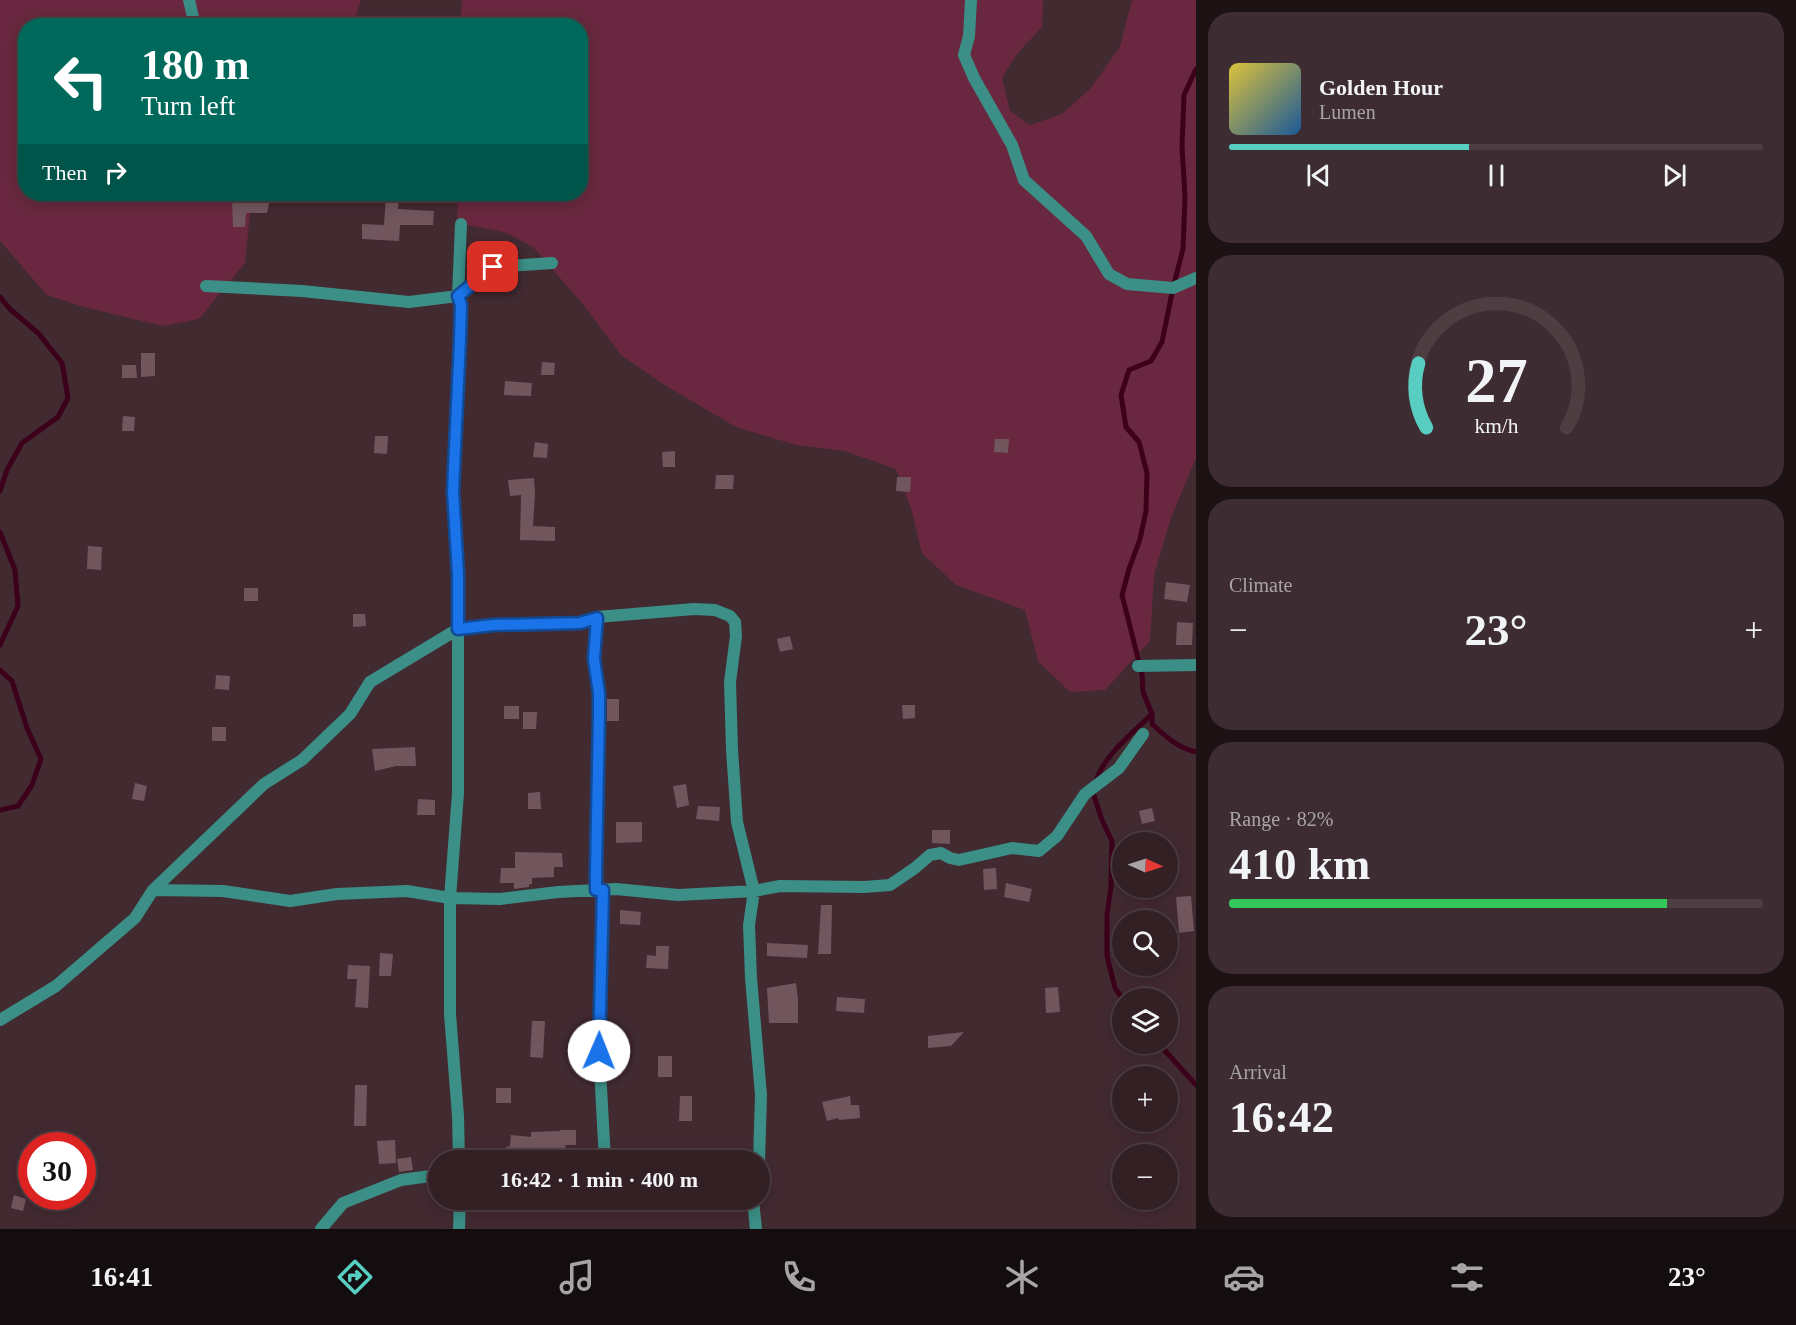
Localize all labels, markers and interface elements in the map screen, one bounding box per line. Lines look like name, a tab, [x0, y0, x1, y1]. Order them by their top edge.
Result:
icon: left	[42, 42, 120, 120]
text: 180 m	[141, 42, 250, 88]
text: Golden Hour	[1319, 75, 1443, 100]
text: Turn left	[141, 91, 235, 121]
text: Lumen	[1319, 101, 1376, 123]
icon: right	[99, 156, 132, 189]
icon: previous	[1302, 159, 1335, 192]
icon: pause	[1480, 159, 1513, 192]
icon: next	[1658, 159, 1691, 192]
text: Then	[42, 160, 87, 185]
pin	[467, 241, 518, 292]
icon: arrive	[476, 250, 509, 283]
text: 27	[1465, 346, 1527, 415]
text: km/h	[1474, 415, 1518, 439]
text: Climate	[1229, 574, 1292, 596]
text: 23°	[1465, 605, 1528, 655]
text: −	[1229, 612, 1248, 648]
text: +	[1744, 612, 1763, 648]
text: Range · 82%	[1229, 808, 1333, 830]
north arrow	[1112, 832, 1178, 898]
map controls	[1112, 832, 1178, 1210]
text: 410 km	[1229, 839, 1370, 889]
button: search	[1112, 910, 1178, 976]
button: layers	[1112, 988, 1178, 1054]
position arrow	[567, 1019, 631, 1083]
text: Arrival	[1229, 1061, 1287, 1083]
button: +	[1112, 1066, 1178, 1132]
text: 16:42	[1229, 1092, 1334, 1142]
speed limit sign: 30	[18, 1132, 96, 1210]
button: −	[1112, 1144, 1178, 1210]
text: 16:42 · 1 min · 400 m	[500, 1167, 698, 1192]
icon: directions	[334, 1256, 376, 1298]
icon: music	[556, 1256, 598, 1298]
icon: phone	[778, 1256, 820, 1298]
icon: climate	[1001, 1256, 1043, 1298]
icon: car	[1223, 1256, 1265, 1298]
icon: filters	[1446, 1256, 1488, 1298]
text: 16:41	[90, 1262, 153, 1292]
text: 23°	[1668, 1262, 1706, 1292]

